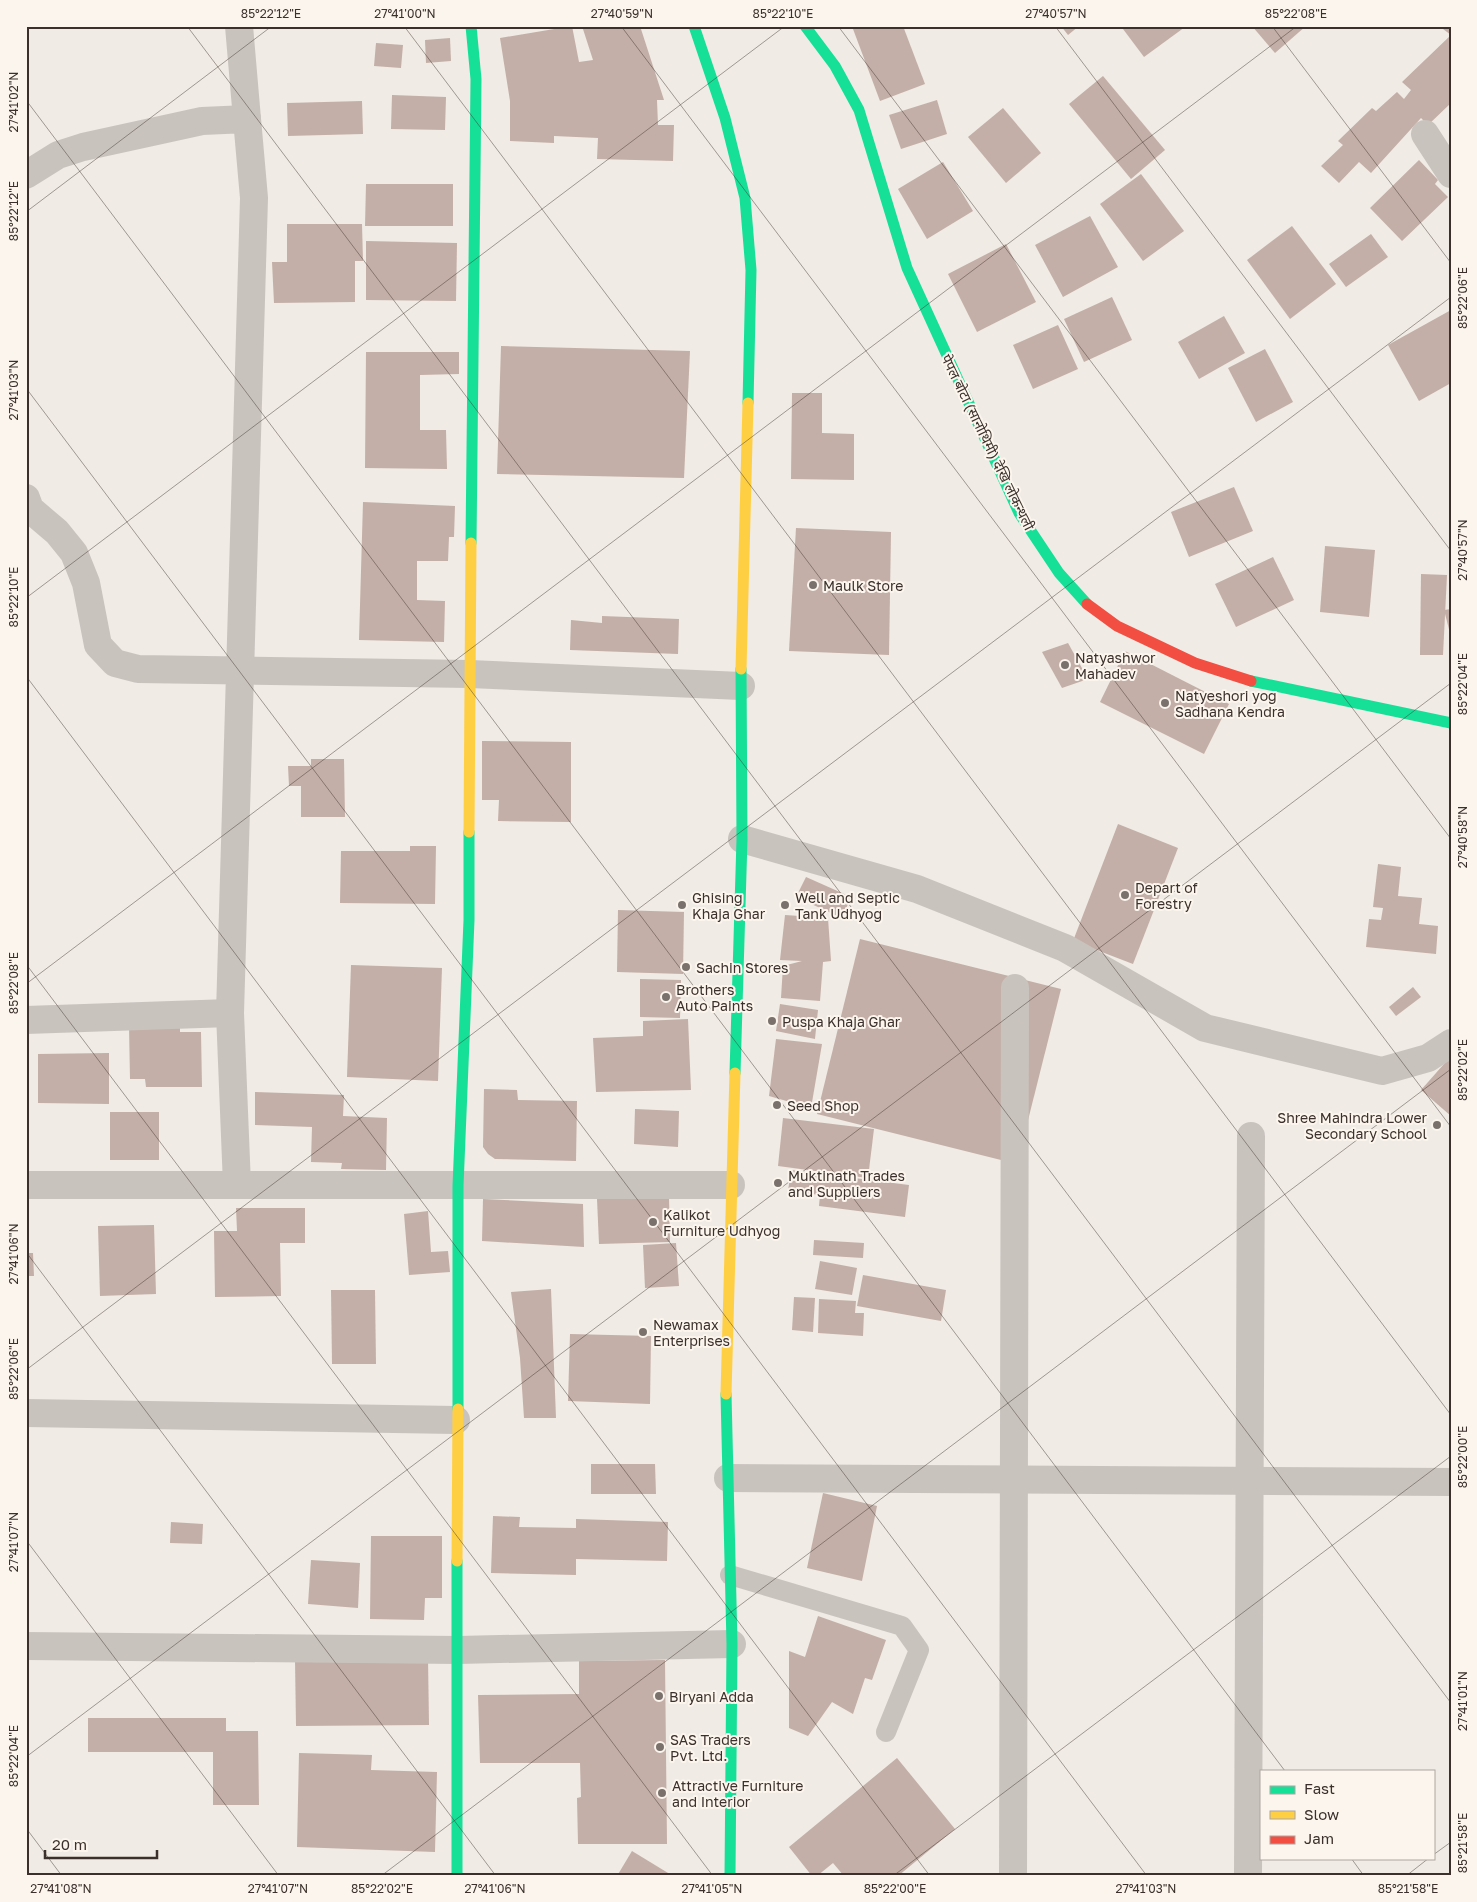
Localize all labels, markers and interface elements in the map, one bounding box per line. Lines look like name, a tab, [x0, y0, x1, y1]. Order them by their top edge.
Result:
text: 85°22'12"E	[241, 6, 301, 21]
text: 27°41'00"N	[374, 6, 436, 21]
text: 27°40'59"N	[591, 6, 653, 21]
text: 85°22'10"E	[753, 6, 813, 21]
text: 27°40'57"N	[1025, 6, 1087, 21]
text: 85°22'08"E	[1265, 6, 1327, 21]
text: 27°41'02"N	[6, 72, 21, 132]
text: 85°22'12"E	[6, 181, 21, 241]
text: 85°22'06"E	[1455, 267, 1470, 329]
street label: पेपल बोटा (सानोथिमी) देखि लोकन्थली	[938, 351, 1038, 533]
text: 27°41'03"N	[6, 360, 21, 420]
text: 27°40'57"N	[1455, 519, 1470, 581]
text: 85°22'10"E	[6, 567, 21, 627]
place label: Maulk Store	[823, 577, 903, 594]
marker: Maulk Store	[807, 579, 819, 591]
place label: Natyashwor Mahadev	[1075, 649, 1156, 682]
text: 85°22'04"E	[1455, 653, 1470, 715]
marker: Natyashwor Mahadev	[1059, 659, 1071, 671]
place label: Natyeshori yog Sadhana Kendra	[1175, 687, 1285, 720]
marker: Natyeshori yog Sadhana Kendra	[1159, 697, 1171, 709]
text: 27°40'58"N	[1455, 806, 1470, 868]
place label: Depart of Forestry	[1135, 879, 1198, 912]
place label: Ghising Khaja Ghar	[692, 889, 766, 922]
place label: Well and Septic Tank Udhyog	[795, 889, 900, 922]
marker: Depart of Forestry	[1119, 889, 1131, 901]
marker: Ghising Khaja Ghar	[676, 899, 688, 911]
marker: Well and Septic Tank Udhyog	[779, 899, 791, 911]
text: 85°22'08"E	[6, 952, 21, 1014]
place label: Sachin Stores	[696, 959, 789, 976]
marker: Sachin Stores	[680, 961, 692, 973]
place label: Brothers Auto Paints	[676, 981, 753, 1014]
marker: Brothers Auto Paints	[660, 991, 672, 1003]
place label: Puspa Khaja Ghar	[782, 1013, 901, 1030]
marker: Puspa Khaja Ghar	[766, 1015, 778, 1027]
text: 85°22'02"E	[1455, 1039, 1470, 1101]
place label: Seed Shop	[787, 1097, 859, 1114]
marker: Seed Shop	[771, 1099, 783, 1111]
place label: Shree Mahindra Lower Secondary School	[1277, 1109, 1428, 1142]
marker: Shree Mahindra Lower Secondary School	[1431, 1119, 1443, 1131]
place label: Muktinath Trades and Suppliers	[788, 1167, 905, 1200]
marker: Muktinath Trades and Suppliers	[772, 1177, 784, 1189]
place label: Kalikot Furniture Udhyog	[663, 1206, 780, 1239]
marker: Kalikot Furniture Udhyog	[647, 1216, 659, 1228]
text: 27°41'06"N	[6, 1223, 21, 1285]
place label: Newamax Enterprises	[653, 1316, 730, 1349]
marker: Newamax Enterprises	[637, 1326, 649, 1338]
text: 85°22'06"E	[6, 1338, 21, 1400]
text: 85°22'00"E	[1455, 1426, 1470, 1488]
text: 27°41'07"N	[6, 1512, 21, 1572]
text: 27°41'01"N	[1455, 1671, 1470, 1731]
place label: Biryani Adda	[669, 1688, 754, 1705]
marker: Biryani Adda	[653, 1690, 665, 1702]
text: 85°22'04"E	[6, 1725, 21, 1787]
place label: SAS Traders Pvt. Ltd.	[670, 1731, 751, 1764]
marker: SAS Traders Pvt. Ltd.	[654, 1741, 666, 1753]
legend	[1260, 1770, 1434, 1860]
place label: Attractive Furniture and Interior	[672, 1777, 803, 1810]
text: Fast	[1304, 1779, 1335, 1797]
marker: Attractive Furniture and Interior	[656, 1787, 668, 1799]
text: Slow	[1304, 1805, 1339, 1823]
text: 85°21'58"E	[1455, 1813, 1470, 1873]
scale bar	[45, 1827, 158, 1859]
text: Jam	[1304, 1829, 1334, 1847]
text: 20 m	[52, 1835, 87, 1853]
text: 27°41'08"N	[30, 1881, 92, 1896]
text: 27°41'07"N	[248, 1881, 308, 1896]
text: 85°22'02"E	[351, 1881, 413, 1896]
text: 27°41'06"N	[464, 1881, 526, 1896]
text: 27°41'05"N	[682, 1881, 742, 1896]
text: 85°22'00"E	[864, 1881, 926, 1896]
text: 27°41'03"N	[1116, 1881, 1176, 1896]
text: 85°21'58"E	[1378, 1881, 1438, 1896]

